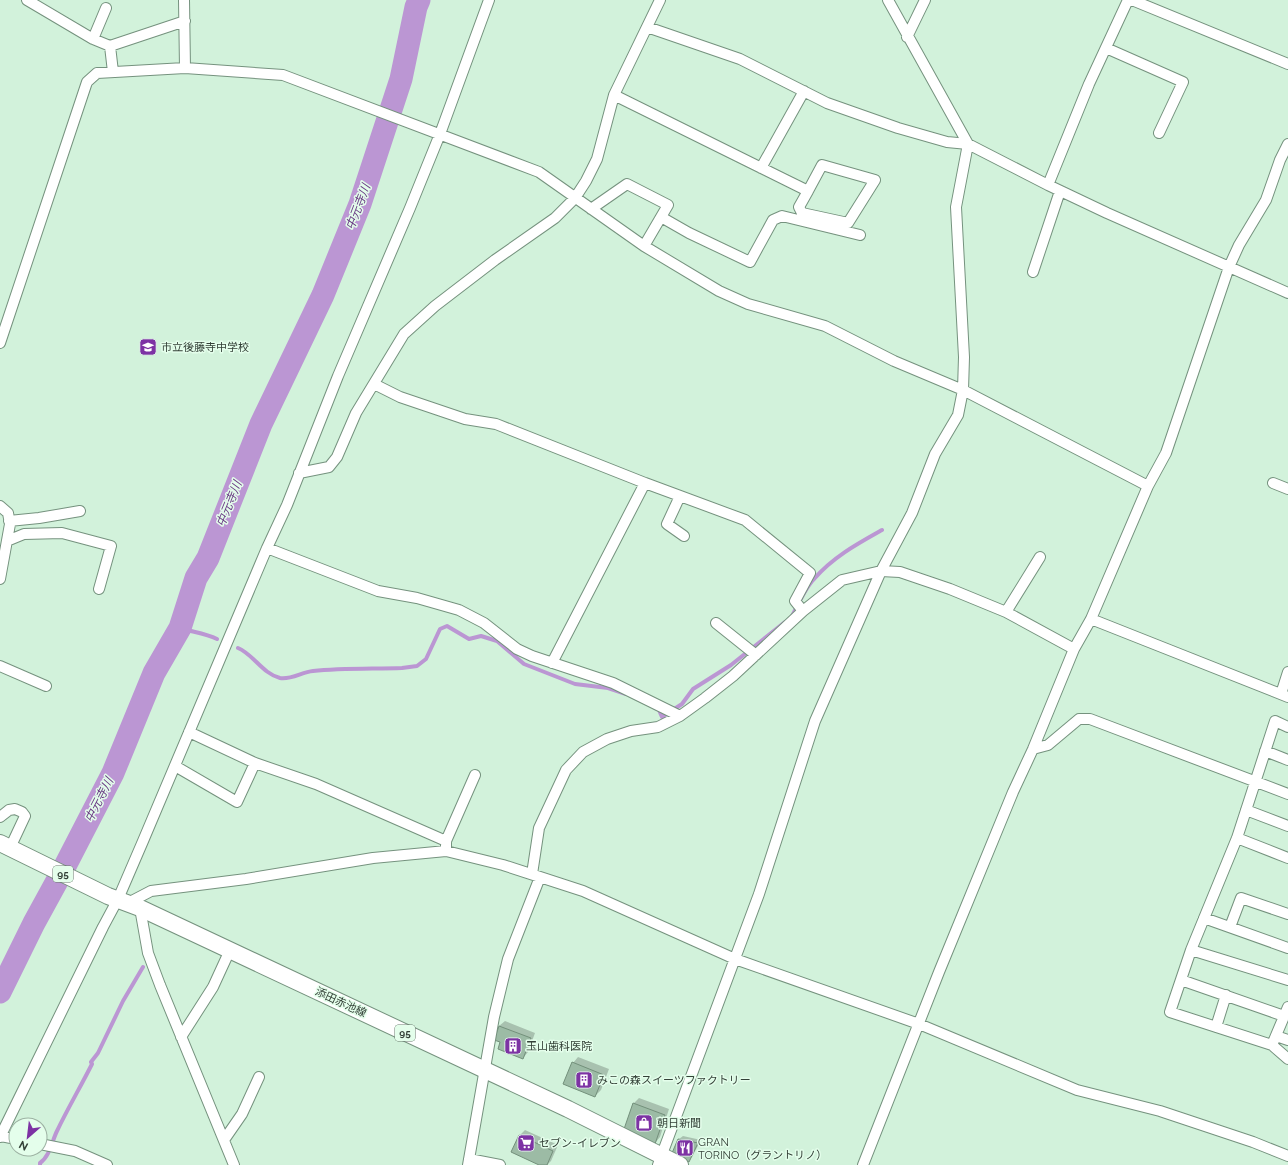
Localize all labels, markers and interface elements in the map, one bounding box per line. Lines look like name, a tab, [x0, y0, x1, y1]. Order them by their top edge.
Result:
water label: 中元寺川	[343, 180, 374, 232]
school or university icon: 市立後藤寺中学校	[138, 337, 158, 357]
place label: 市立後藤寺中学校	[161, 341, 249, 354]
water label: 中元寺川	[214, 477, 245, 529]
water label: 中元寺川	[82, 774, 117, 825]
road number: 95	[53, 866, 73, 882]
street label: 添田赤池線	[313, 985, 368, 1020]
road number: 95	[395, 1025, 415, 1041]
building icon: 玉山歯科医院	[503, 1036, 523, 1056]
place label: 玉山歯科医院	[526, 1040, 592, 1053]
building icon: みこの森スイーツファクトリー	[574, 1070, 594, 1090]
place label: みこの森スイーツファクトリー	[597, 1074, 751, 1087]
shop icon: 朝日新聞	[634, 1113, 654, 1133]
north arrow	[8, 1117, 48, 1157]
place label: 朝日新聞	[657, 1117, 701, 1130]
supermarket icon: セブン-イレブン	[516, 1133, 536, 1153]
place label: GRAN TORINO（グラントリノ）	[698, 1136, 827, 1162]
place label: セブン-イレブン	[539, 1137, 621, 1150]
text: N	[17, 1138, 30, 1153]
restaurant icon: GRAN TORINO（グラントリノ）	[675, 1138, 695, 1158]

